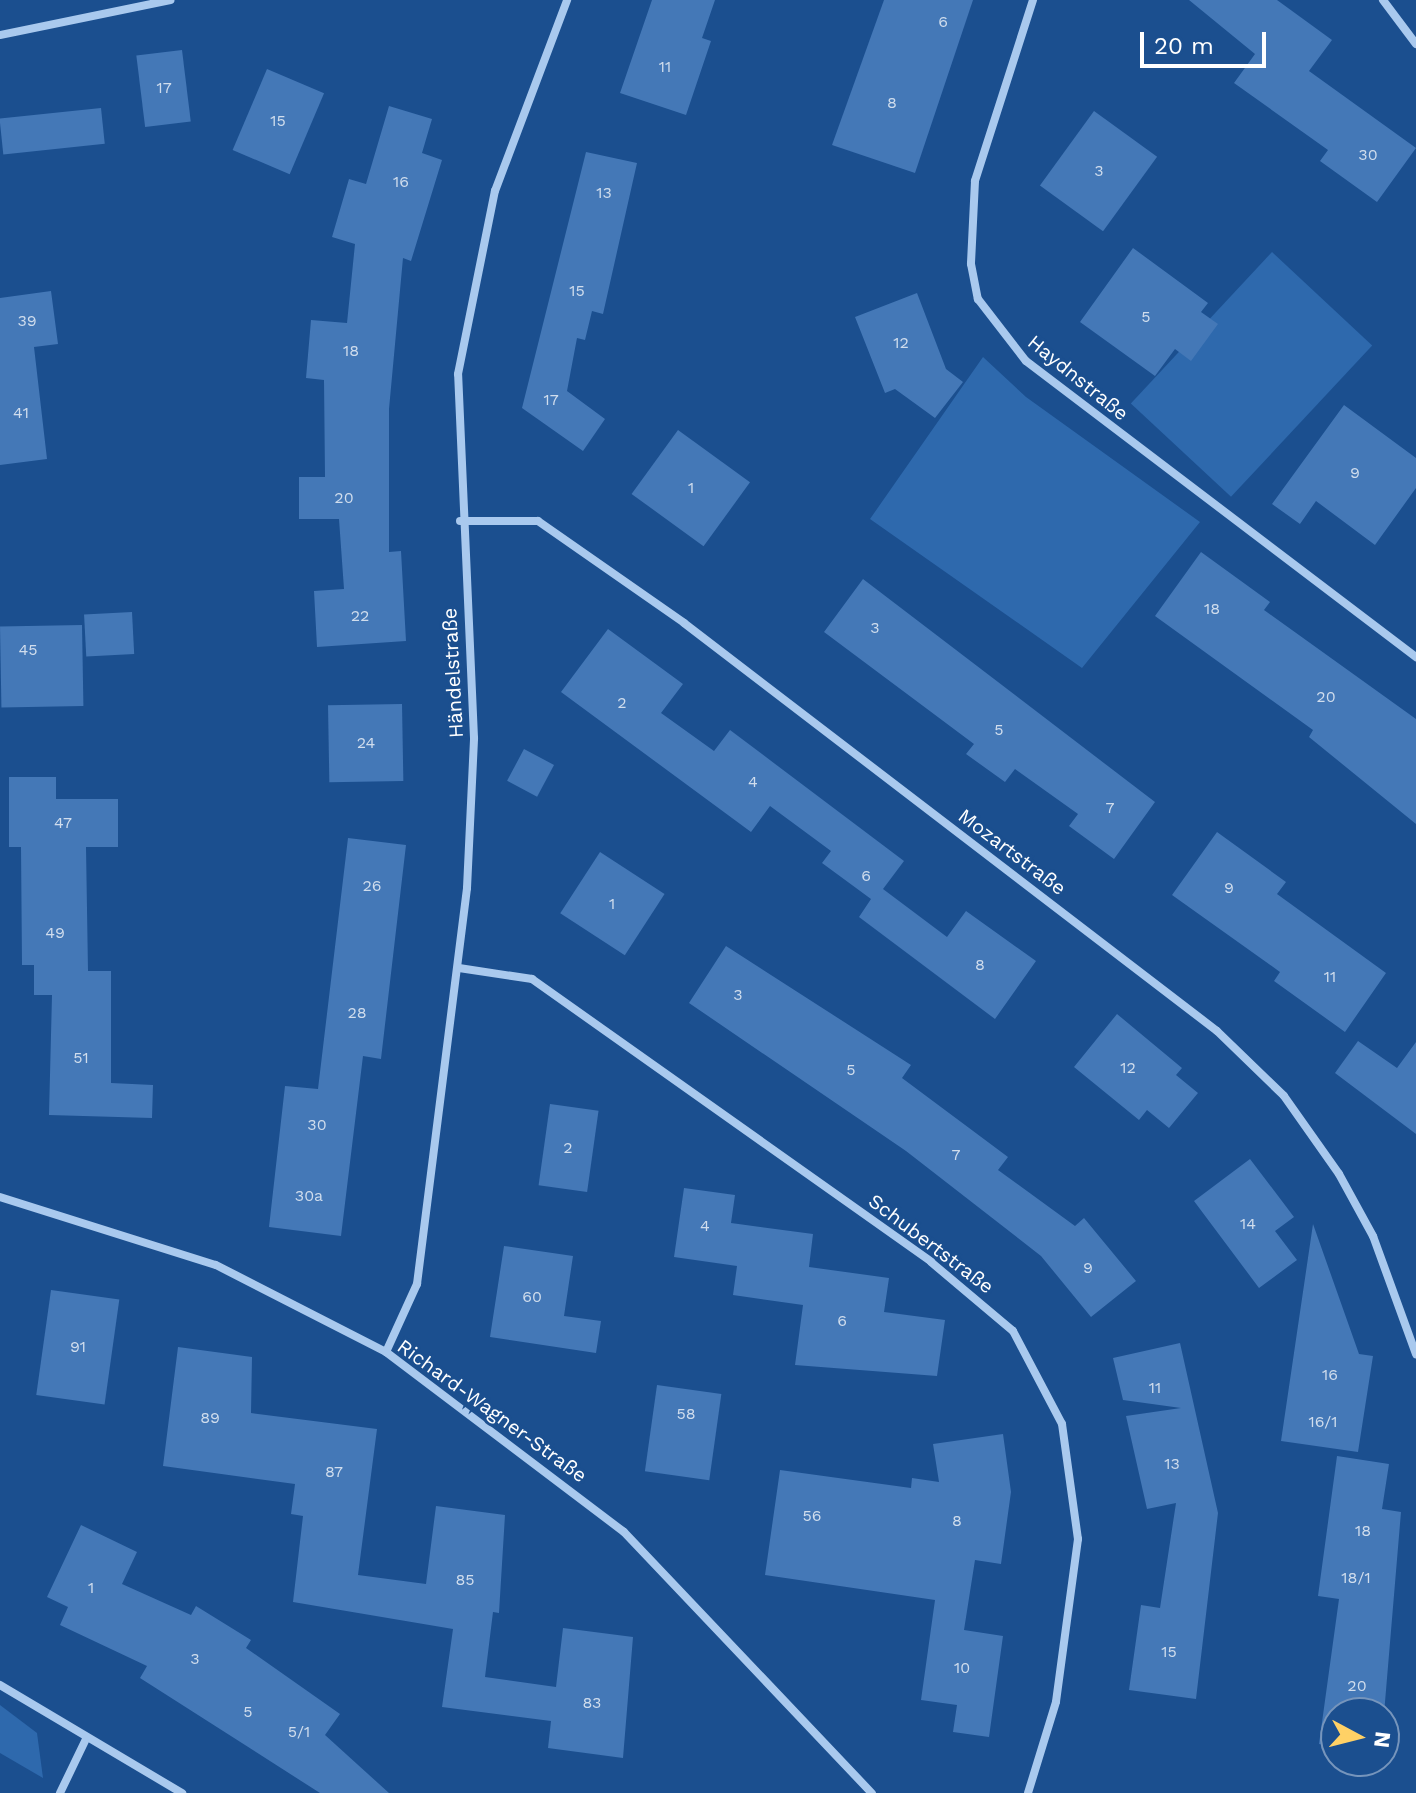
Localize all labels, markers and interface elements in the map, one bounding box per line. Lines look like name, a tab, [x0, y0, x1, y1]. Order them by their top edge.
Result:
house number: 6	[938, 12, 948, 32]
scale bar	[1144, 16, 1270, 66]
text: 20 m	[1154, 32, 1214, 60]
house number: 11	[659, 57, 671, 77]
house number: 17	[156, 78, 172, 98]
house number: 8	[887, 93, 897, 113]
house number: 15	[270, 111, 286, 131]
house number: 30	[1358, 145, 1378, 165]
house number: 3	[1094, 161, 1104, 181]
house number: 16	[393, 172, 409, 192]
house number: 13	[596, 183, 612, 203]
house number: 15	[569, 281, 585, 301]
house number: 5	[1141, 307, 1151, 327]
house number: 39	[17, 311, 37, 331]
street label: Haydnstraße	[1023, 330, 1133, 426]
house number: 12	[893, 333, 909, 353]
house number: 18	[343, 341, 359, 361]
house number: 17	[543, 390, 559, 410]
house number: 41	[13, 403, 29, 423]
house number: 9	[1350, 463, 1360, 483]
house number: 1	[688, 478, 694, 498]
house number: 20	[334, 488, 354, 508]
house number: 18	[1204, 599, 1220, 619]
house number: 22	[351, 606, 369, 626]
street label: Händelstraße	[438, 607, 468, 739]
house number: 3	[870, 618, 880, 638]
house number: 45	[18, 640, 38, 660]
house number: 20	[1316, 687, 1336, 707]
house number: 2	[617, 693, 627, 713]
house number: 5	[994, 720, 1004, 740]
house number: 24	[357, 733, 375, 753]
house number: 4	[748, 772, 758, 792]
house number: 7	[1106, 798, 1114, 818]
street label: Mozartstraße	[953, 804, 1071, 900]
house number: 47	[54, 813, 72, 833]
house number: 6	[861, 866, 871, 886]
house number: 26	[362, 876, 382, 896]
house number: 9	[1224, 878, 1234, 898]
house number: 1	[609, 894, 615, 914]
house number: 49	[45, 923, 65, 943]
house number: 8	[975, 955, 985, 975]
house number: 11	[1324, 967, 1336, 987]
house number: 3	[733, 985, 743, 1005]
house number: 28	[347, 1003, 367, 1023]
house number: 51	[73, 1048, 89, 1068]
house number: 12	[1120, 1058, 1136, 1078]
house number: 5	[846, 1060, 856, 1080]
house number: 30	[307, 1115, 327, 1135]
house number: 2	[563, 1138, 573, 1158]
house number: 7	[952, 1145, 960, 1165]
house number: 30a	[295, 1186, 323, 1206]
street label: Schubertstraße	[864, 1189, 998, 1299]
house number: 14	[1240, 1214, 1256, 1234]
house number: 4	[700, 1216, 710, 1236]
house number: 9	[1083, 1258, 1093, 1278]
house number: 60	[522, 1287, 542, 1307]
house number: 6	[837, 1311, 847, 1331]
street label: Richard-Wagner-Straße	[393, 1334, 591, 1488]
house number: 91	[70, 1337, 86, 1357]
house number: 16	[1322, 1365, 1338, 1385]
house number: 11	[1149, 1378, 1161, 1398]
house number: 58	[676, 1404, 696, 1424]
house number: 89	[200, 1408, 220, 1428]
house number: 16/1	[1308, 1412, 1338, 1432]
house number: 13	[1164, 1454, 1180, 1474]
house number: 87	[325, 1462, 343, 1482]
house number: 56	[802, 1506, 822, 1526]
house number: 8	[952, 1511, 962, 1531]
house number: 18	[1355, 1521, 1371, 1541]
house number: 18/1	[1341, 1568, 1371, 1588]
house number: 85	[455, 1570, 475, 1590]
house number: 1	[88, 1578, 94, 1598]
house number: 15	[1161, 1642, 1177, 1662]
house number: 3	[190, 1649, 200, 1669]
house number: 10	[954, 1658, 970, 1678]
house number: 20	[1347, 1676, 1367, 1696]
house number: 83	[583, 1693, 601, 1713]
north arrow	[1320, 1697, 1400, 1777]
house number: 5	[243, 1702, 253, 1722]
house number: 5/1	[288, 1722, 310, 1742]
text: N	[1369, 1730, 1396, 1749]

